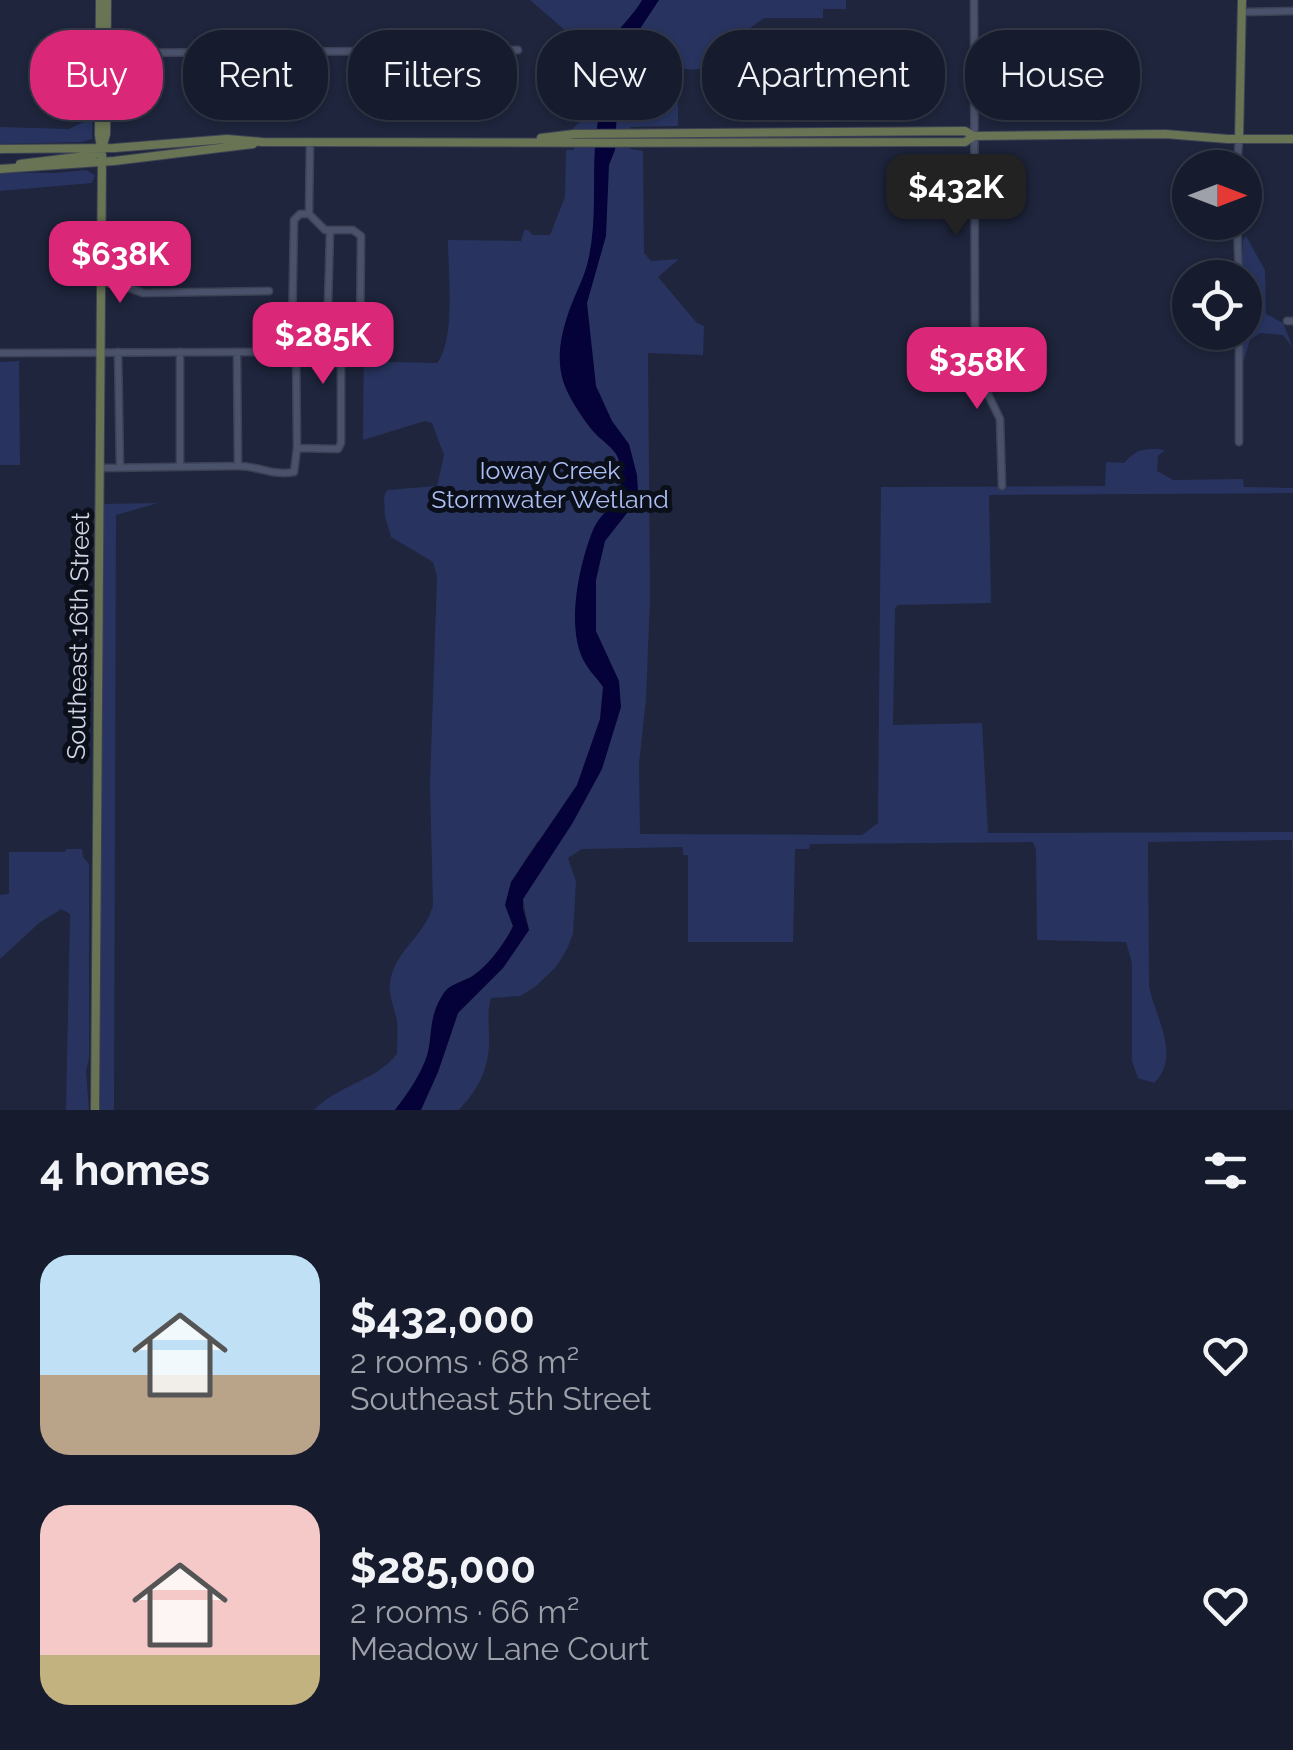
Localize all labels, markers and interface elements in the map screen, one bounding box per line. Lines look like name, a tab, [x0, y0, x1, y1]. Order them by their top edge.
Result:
chip: Buy	[30, 30, 163, 120]
chip: Rent	[183, 30, 328, 120]
chip: Filters	[348, 30, 517, 120]
chip: New	[537, 30, 682, 120]
chip: Apartment	[702, 30, 945, 120]
chip: House	[965, 30, 1140, 120]
north arrow	[1172, 150, 1262, 240]
map controls	[1172, 150, 1262, 350]
pin: $432K	[886, 154, 1026, 239]
text: $432K	[908, 168, 1004, 205]
pin: $638K	[50, 221, 190, 306]
text: $638K	[71, 235, 169, 272]
button: locate	[1172, 260, 1262, 350]
pin: $285K	[253, 302, 393, 387]
text: $285K	[275, 316, 371, 353]
pin: $358K	[907, 327, 1047, 412]
text: $358K	[929, 341, 1025, 378]
park label: Ioway Creek Stormwater Wetland	[431, 455, 669, 514]
street label: Southeast 16th Street	[61, 511, 95, 760]
icon: filters	[1198, 1143, 1253, 1198]
text: 4 homes	[40, 1146, 210, 1195]
text: $432,000	[350, 1294, 535, 1343]
icon: home	[120, 1295, 240, 1415]
icon: heart	[1198, 1328, 1253, 1383]
text: 2 rooms · 68 m²	[350, 1343, 579, 1380]
text: Southeast 5th Street	[350, 1380, 651, 1417]
text: $285,000	[350, 1544, 536, 1593]
icon: home	[120, 1545, 240, 1665]
icon: heart	[1198, 1578, 1253, 1633]
text: 2 rooms · 66 m²	[350, 1593, 579, 1630]
text: Meadow Lane Court	[350, 1630, 649, 1667]

